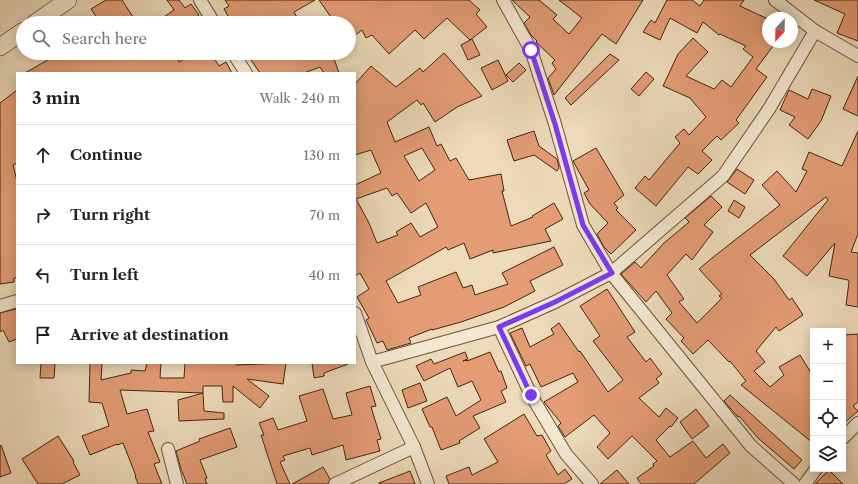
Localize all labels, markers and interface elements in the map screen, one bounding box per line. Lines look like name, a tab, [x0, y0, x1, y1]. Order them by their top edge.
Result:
north arrow	[762, 12, 798, 48]
search box	[16, 16, 356, 60]
icon: search	[30, 27, 52, 49]
text: Search here	[62, 29, 147, 48]
route start	[522, 41, 540, 59]
text: 3 min	[32, 88, 81, 108]
text: Walk · 240 m	[260, 90, 340, 106]
icon: ahead	[32, 144, 54, 166]
text: Continue	[70, 145, 142, 164]
text: 130 m	[304, 147, 340, 163]
icon: right	[32, 204, 54, 226]
text: Turn right	[70, 205, 150, 224]
text: 70 m	[310, 207, 340, 223]
icon: left	[32, 264, 54, 286]
text: Turn left	[70, 265, 139, 284]
text: 40 m	[309, 267, 340, 283]
icon: arrive	[32, 324, 54, 346]
text: Arrive at destination	[70, 325, 229, 344]
map controls	[810, 328, 846, 472]
button: +	[810, 328, 846, 364]
button: −	[810, 364, 846, 400]
route end	[522, 386, 540, 404]
button: locate	[810, 400, 846, 436]
button: layers	[810, 436, 846, 472]

